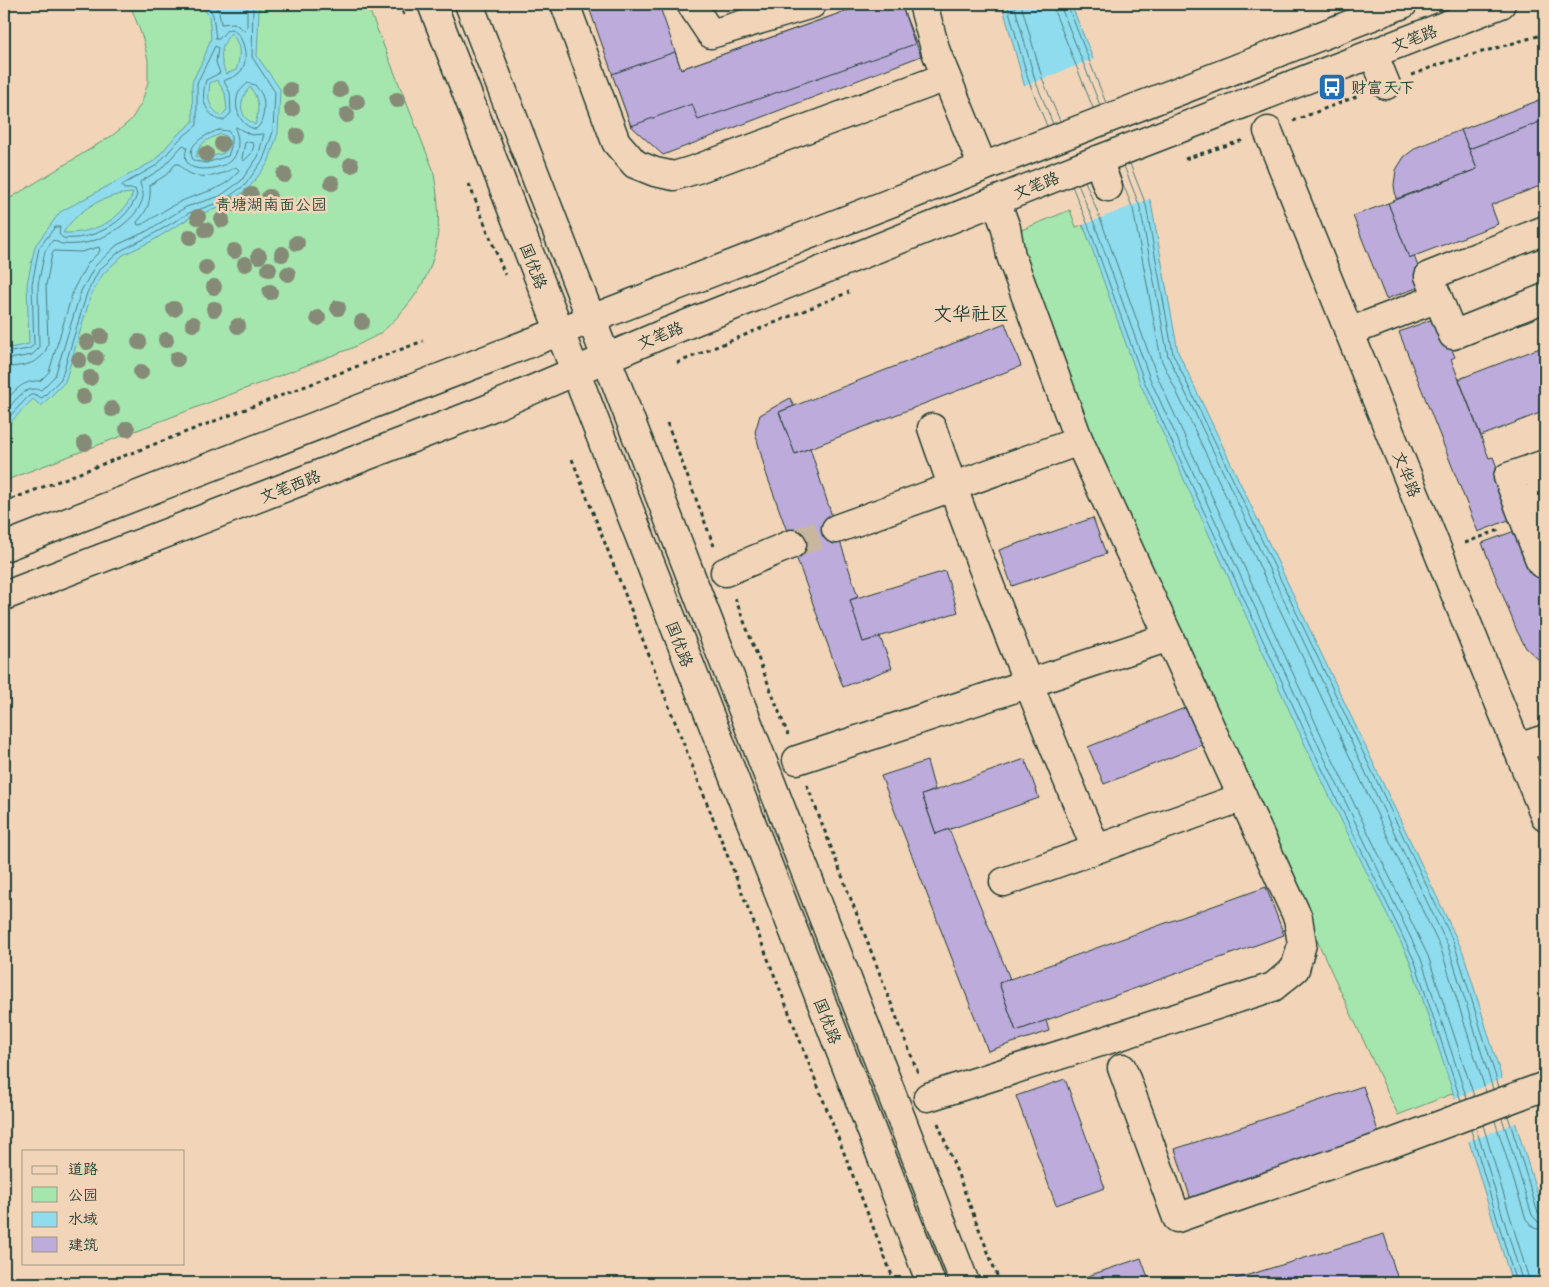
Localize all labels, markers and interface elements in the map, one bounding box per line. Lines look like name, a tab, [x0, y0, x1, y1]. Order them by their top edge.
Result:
street label: 文笔路	[1389, 22, 1440, 56]
bus stop icon: 财富天下	[1317, 72, 1347, 102]
place label: 财富天下	[1351, 79, 1415, 97]
street label: 文笔路	[1011, 169, 1062, 203]
park label: 青塘湖南面公园	[215, 196, 327, 214]
street label: 国优路	[516, 241, 550, 292]
district label: 文华社区	[933, 303, 1009, 325]
street label: 文笔路	[635, 319, 686, 353]
street label: 文华路	[1389, 449, 1423, 500]
street label: 文笔西路	[257, 467, 323, 507]
street label: 国优路	[662, 619, 696, 670]
street label: 国优路	[810, 996, 844, 1047]
legend	[22, 1150, 185, 1264]
text: 道路	[68, 1160, 98, 1178]
text: 公园	[68, 1186, 98, 1204]
text: 水域	[68, 1210, 98, 1228]
text: 建筑	[68, 1236, 98, 1254]

